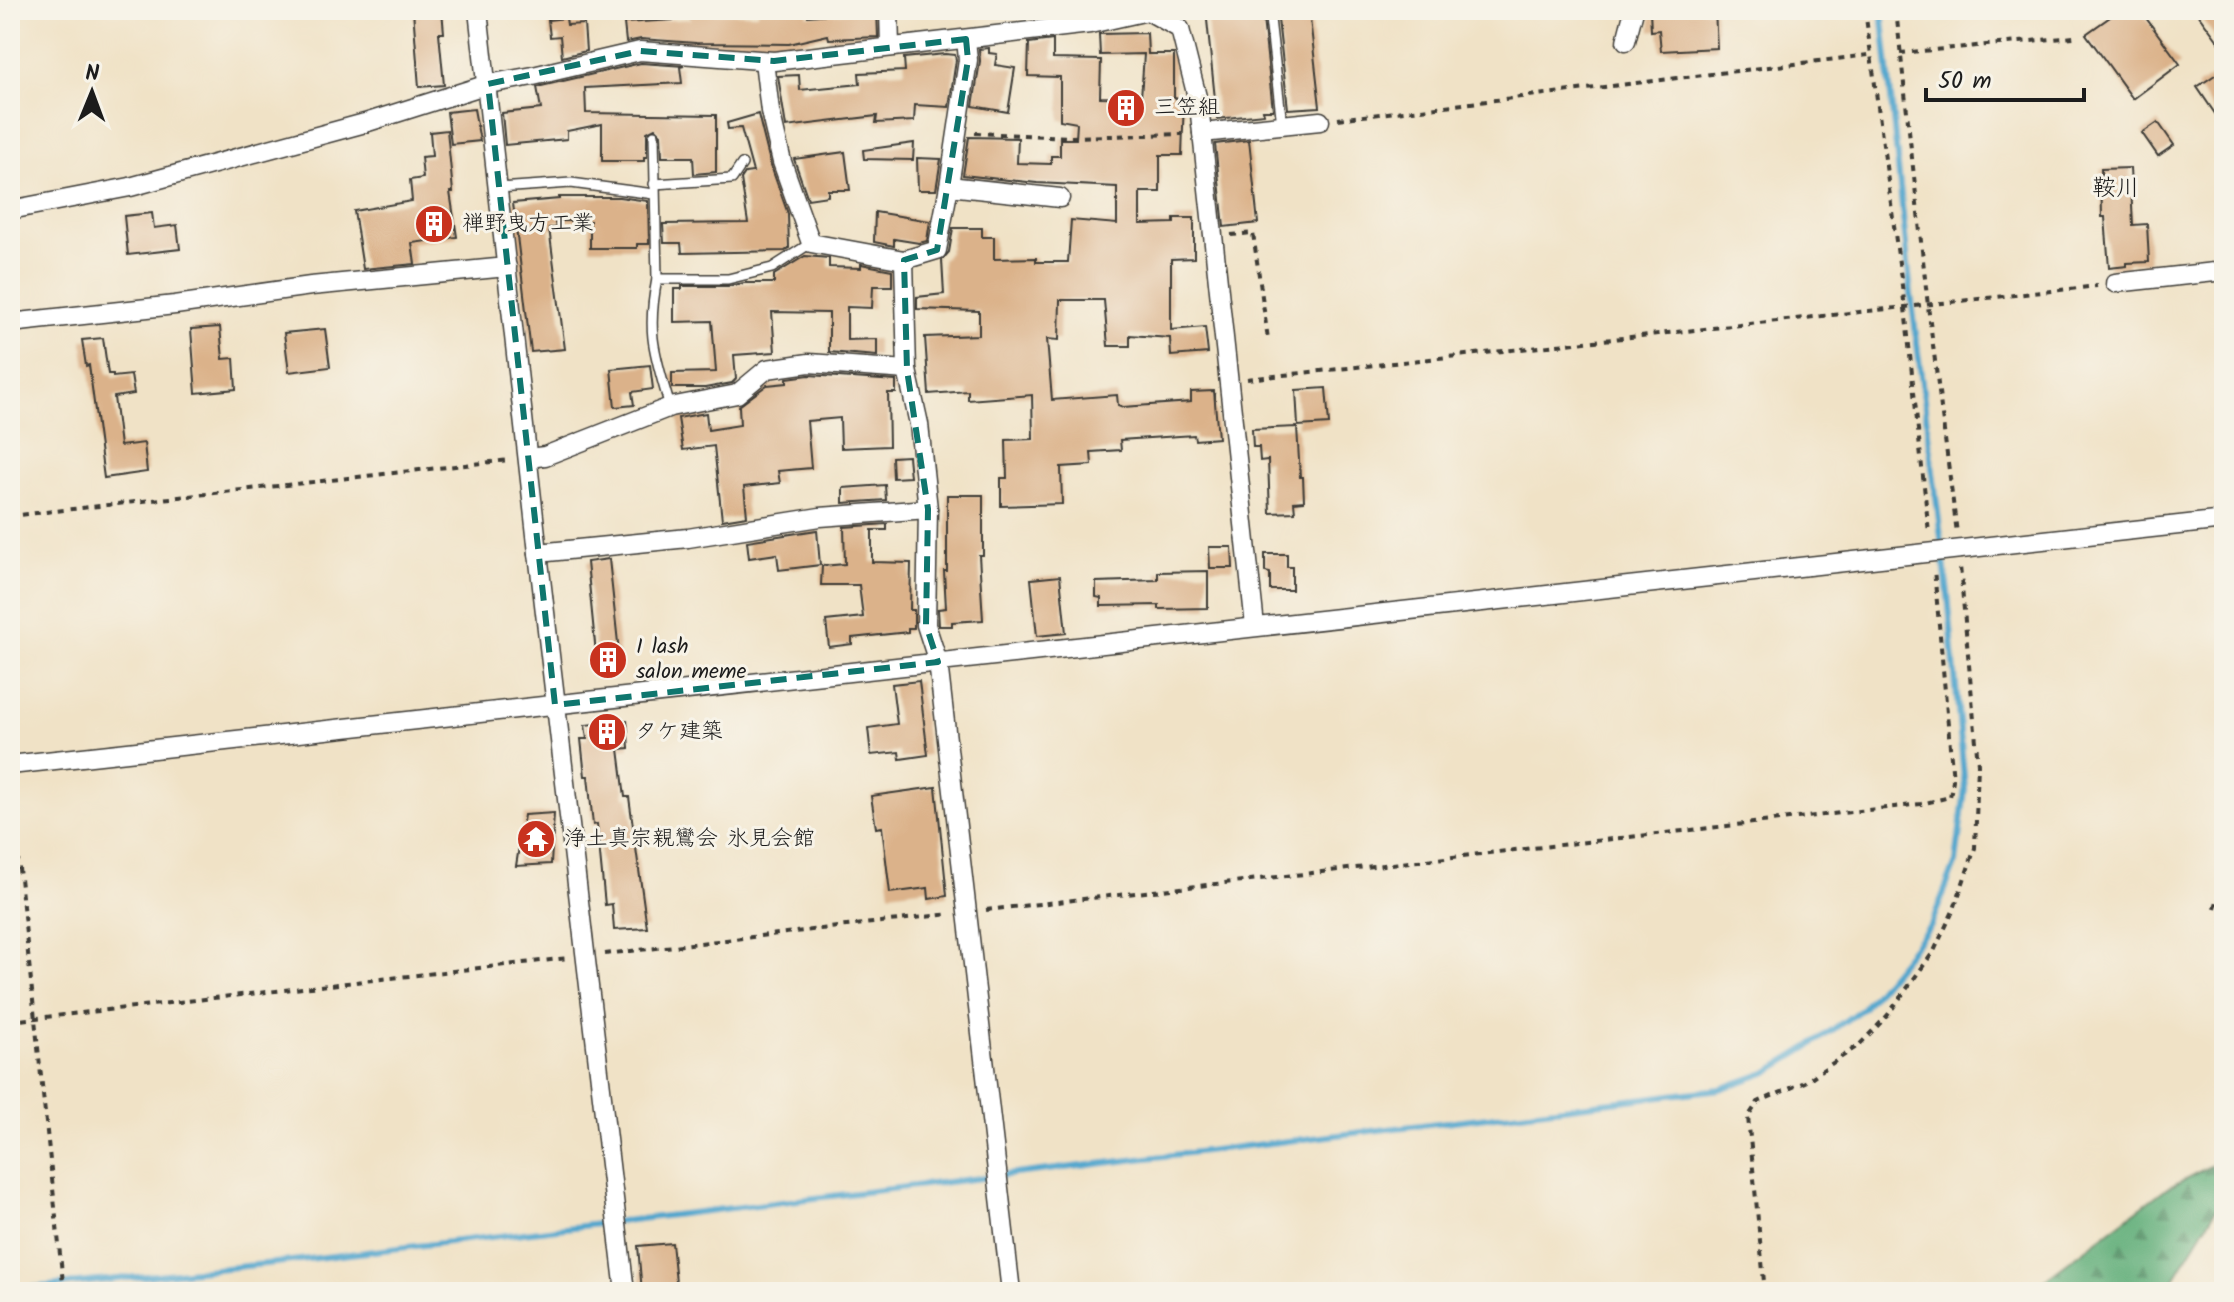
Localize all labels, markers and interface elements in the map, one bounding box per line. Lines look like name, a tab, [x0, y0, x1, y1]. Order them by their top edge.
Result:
north arrow	[52, 52, 132, 132]
scale bar	[1926, 52, 2084, 102]
text: N	[85, 57, 100, 92]
text: 50 m	[1938, 62, 1992, 101]
building icon: 三笠組	[1105, 87, 1147, 129]
place label: 三笠組	[1154, 91, 1220, 126]
district label: 鞍川	[2092, 169, 2140, 208]
building icon: 禅野曳方工業	[413, 203, 455, 245]
place label: 禅野曳方工業	[462, 207, 594, 242]
place label: I lash salon meme	[636, 630, 747, 690]
building icon: I lash salon meme	[587, 639, 629, 681]
building icon: タケ建築	[586, 711, 628, 753]
place label: タケ建築	[635, 715, 723, 750]
temple icon: 浄土真宗親鸞会 氷見会館	[515, 818, 557, 860]
place label: 浄土真宗親鸞会 氷見会館	[564, 822, 815, 857]

